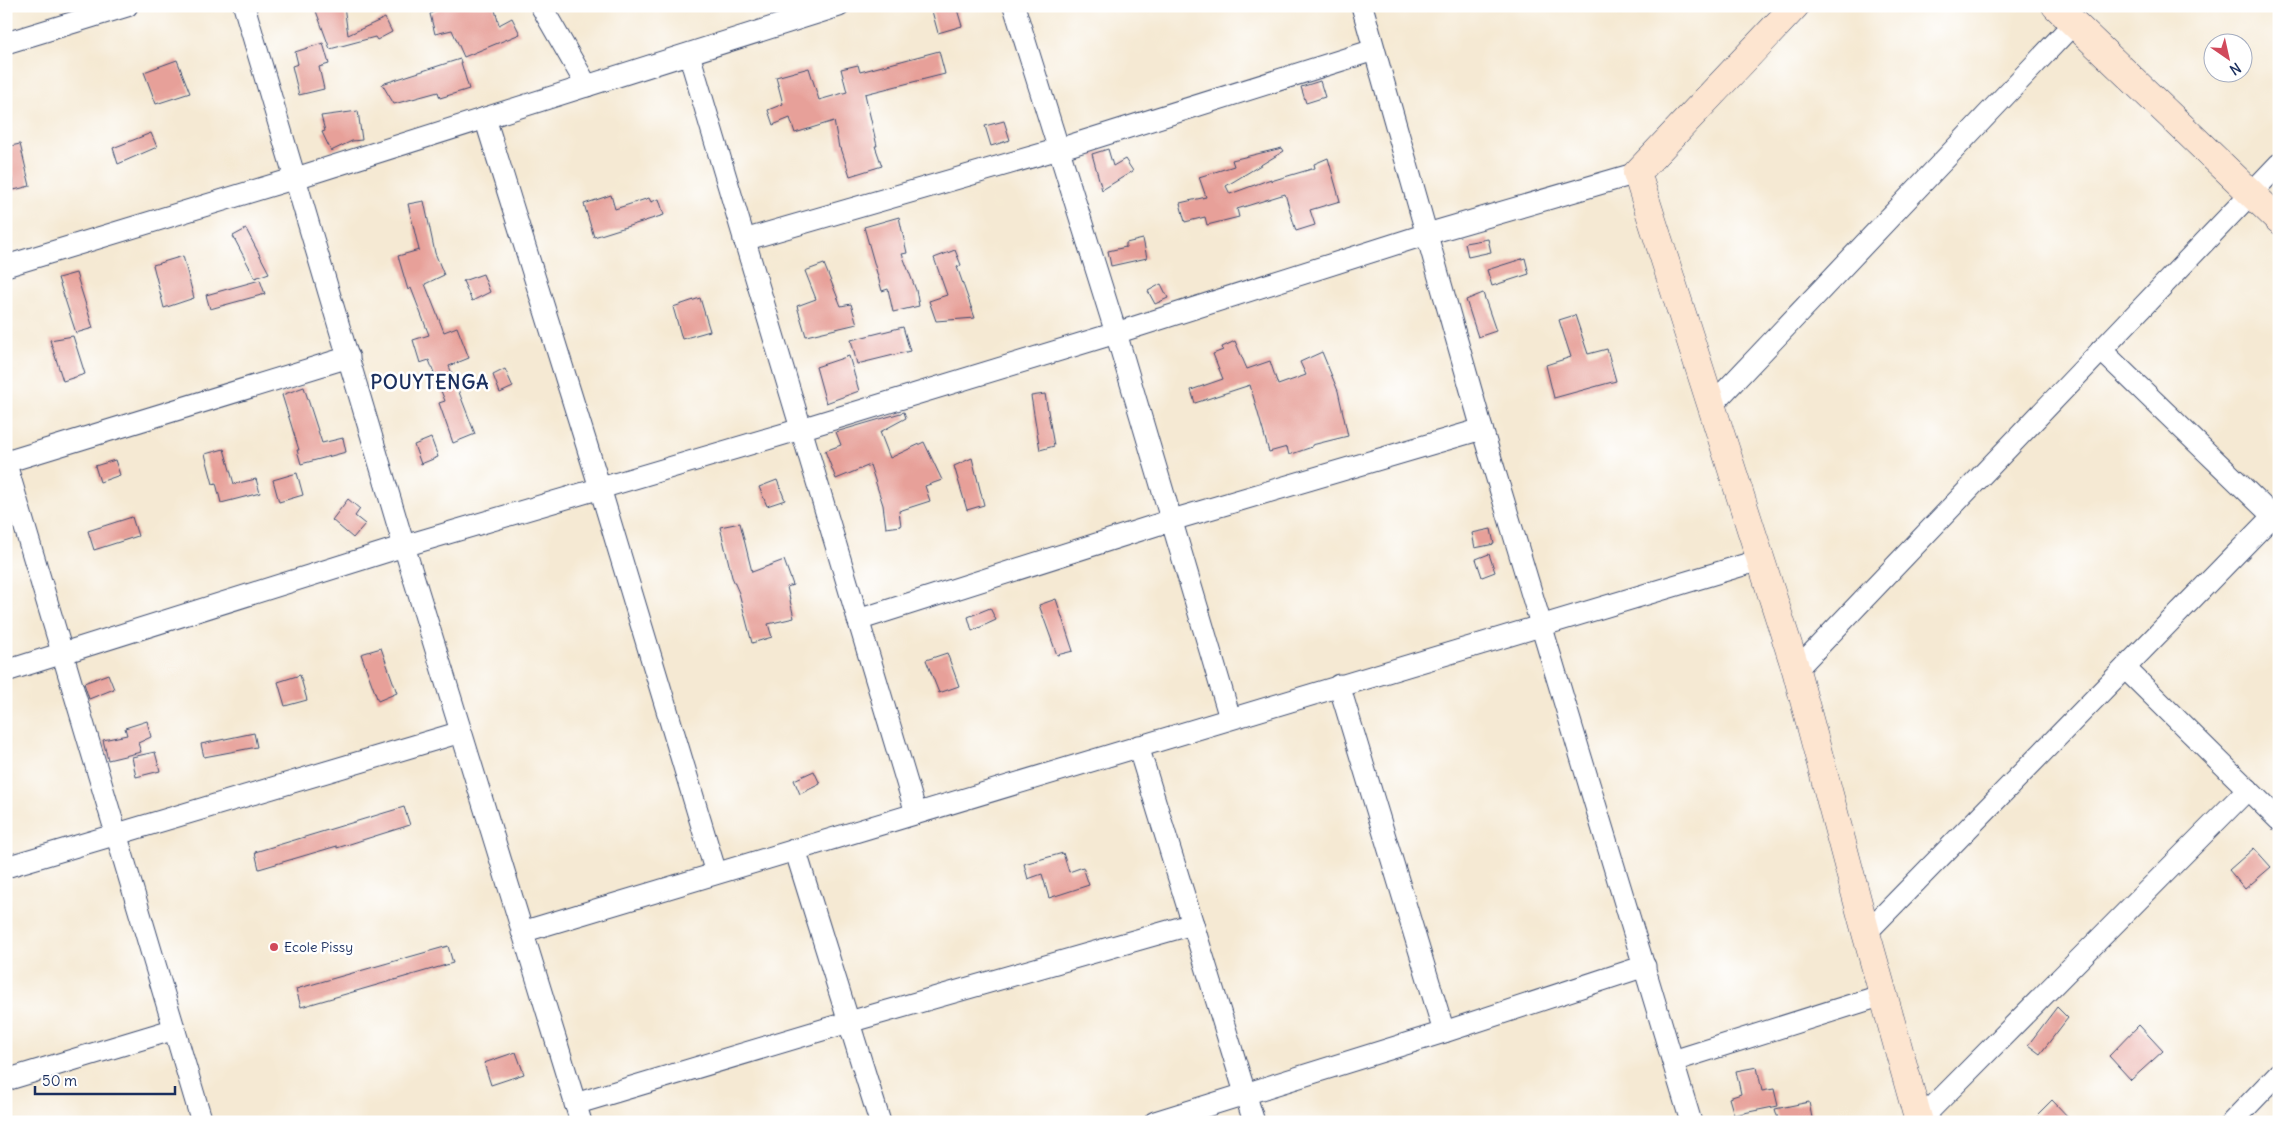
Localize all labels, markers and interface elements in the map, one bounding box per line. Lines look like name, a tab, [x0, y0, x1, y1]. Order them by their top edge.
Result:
north arrow	[2202, 32, 2252, 82]
text: N	[2226, 59, 2244, 79]
district label: POUYTENGA	[371, 370, 489, 394]
place label: Ecole Pissy	[284, 938, 353, 956]
marker: Ecole Pissy	[268, 941, 280, 953]
scale bar	[35, 1063, 175, 1095]
text: 50 m	[42, 1071, 77, 1090]

